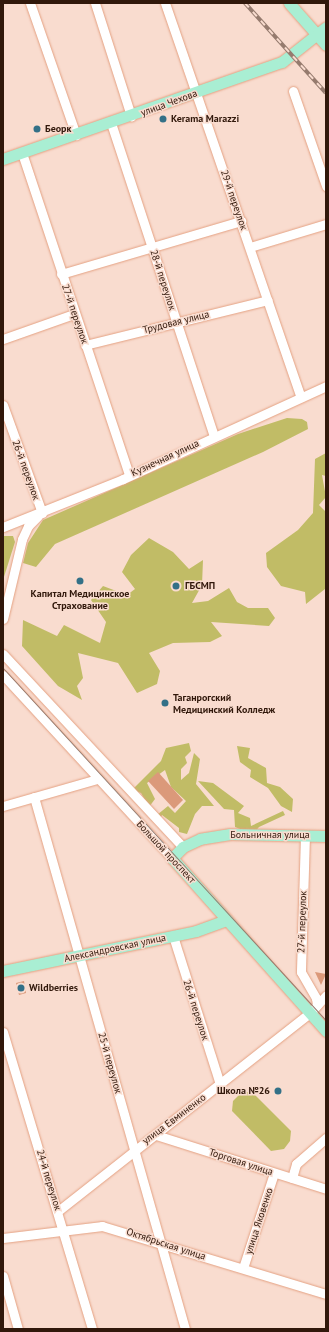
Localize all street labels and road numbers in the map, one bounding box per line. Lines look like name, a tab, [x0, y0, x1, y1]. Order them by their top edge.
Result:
street label: улица Чехова	[139, 87, 199, 119]
street label: 29-й переулок	[218, 168, 250, 232]
street label: 28-й переулок	[148, 248, 178, 312]
street label: 27-й переулок	[59, 283, 91, 345]
street label: Трудовая улица	[142, 308, 210, 336]
street label: Кузнечная улица	[129, 437, 201, 479]
street label: 26-й переулок	[10, 438, 42, 502]
street label: Большой проспект	[134, 818, 198, 886]
street label: Больничная улица	[230, 829, 310, 841]
street label: 27-й переулок	[295, 891, 309, 953]
street label: Александровская улица	[63, 931, 167, 965]
street label: 26-й переулок	[181, 978, 211, 1042]
street label: 25-й переулок	[96, 1031, 124, 1095]
street label: улица Евминенко	[140, 1091, 208, 1147]
street label: Торговая улица	[207, 1146, 275, 1178]
street label: 24-й переулок	[34, 1148, 64, 1212]
street label: улица Яковенко	[243, 1186, 275, 1256]
street label: Октябрьская улица	[125, 1226, 207, 1262]

